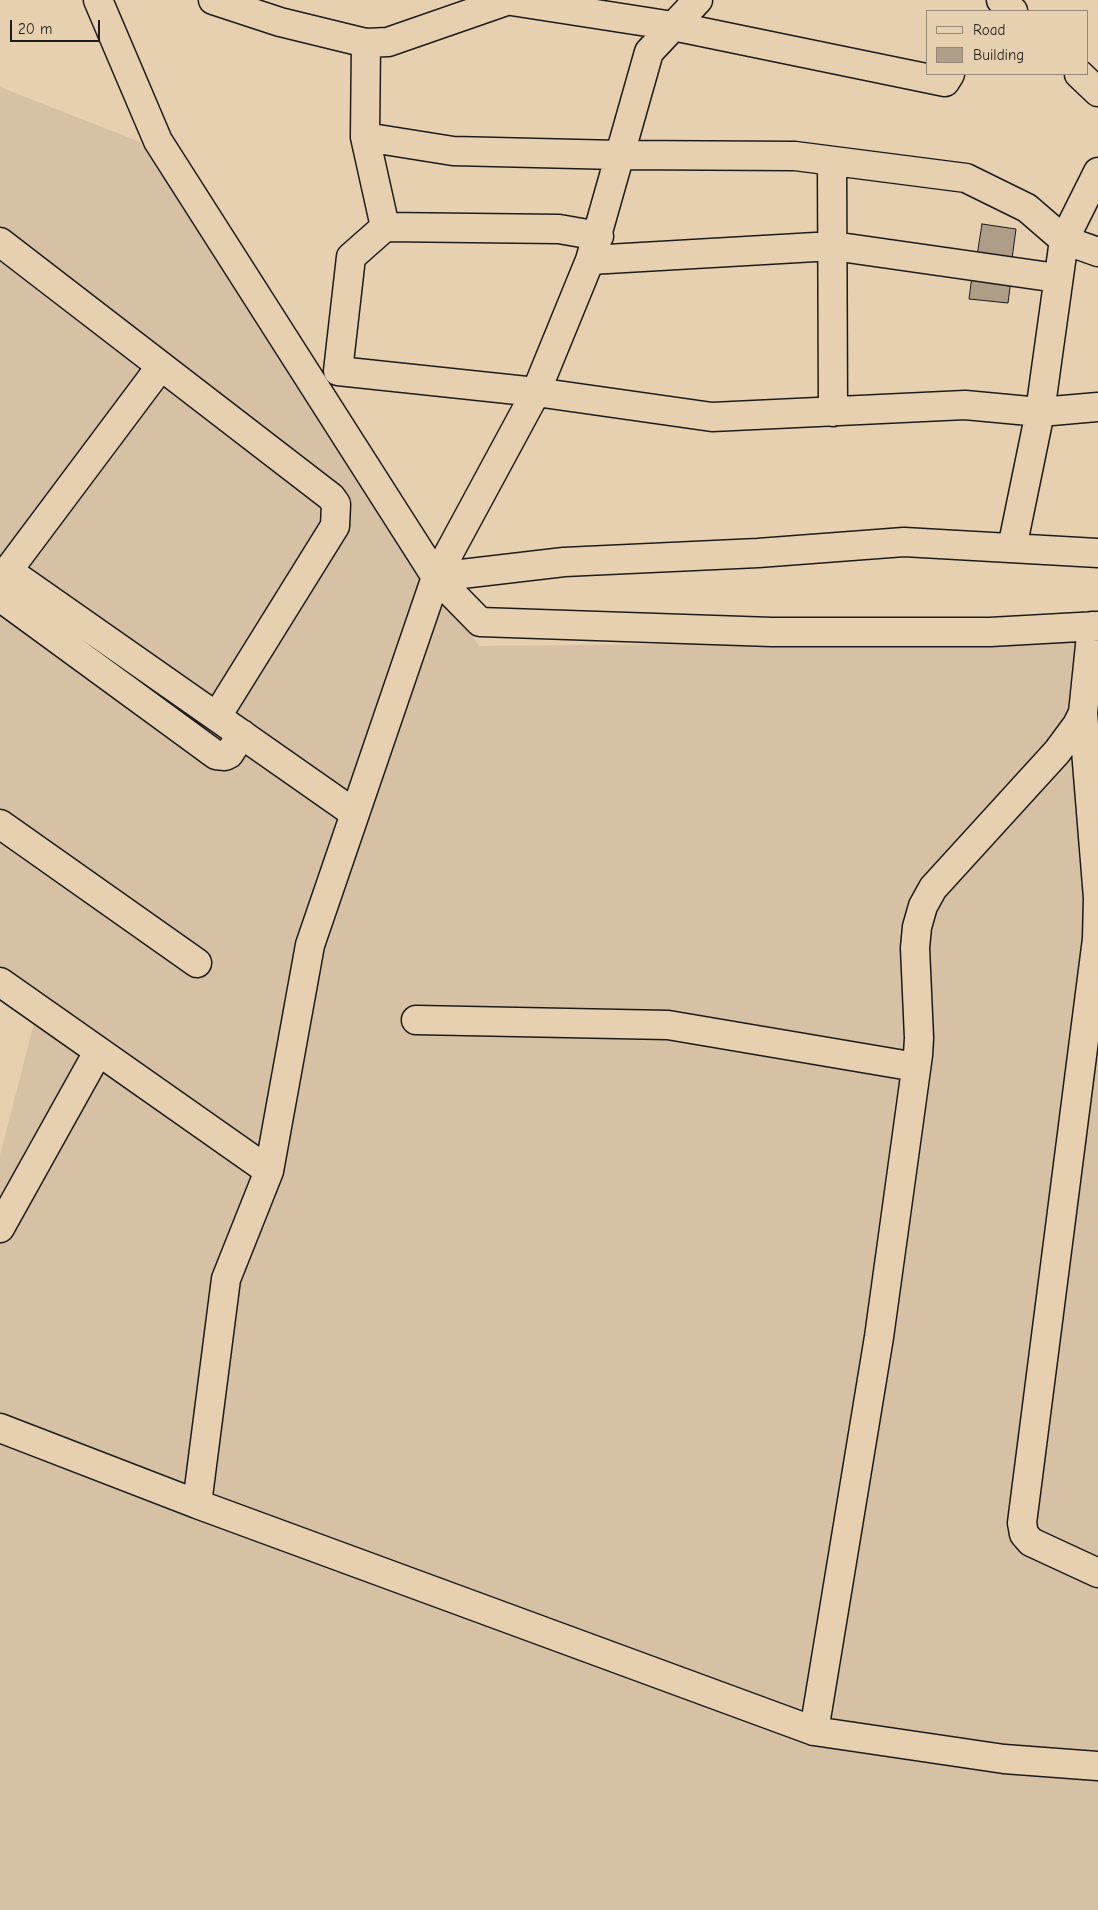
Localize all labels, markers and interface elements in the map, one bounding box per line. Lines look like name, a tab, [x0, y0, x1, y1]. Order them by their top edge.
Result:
scale bar	[12, 10, 102, 42]
legend	[926, 10, 1088, 75]
text: 20 m	[18, 20, 52, 38]
text: Road	[973, 21, 1005, 39]
text: Building	[973, 46, 1024, 64]

